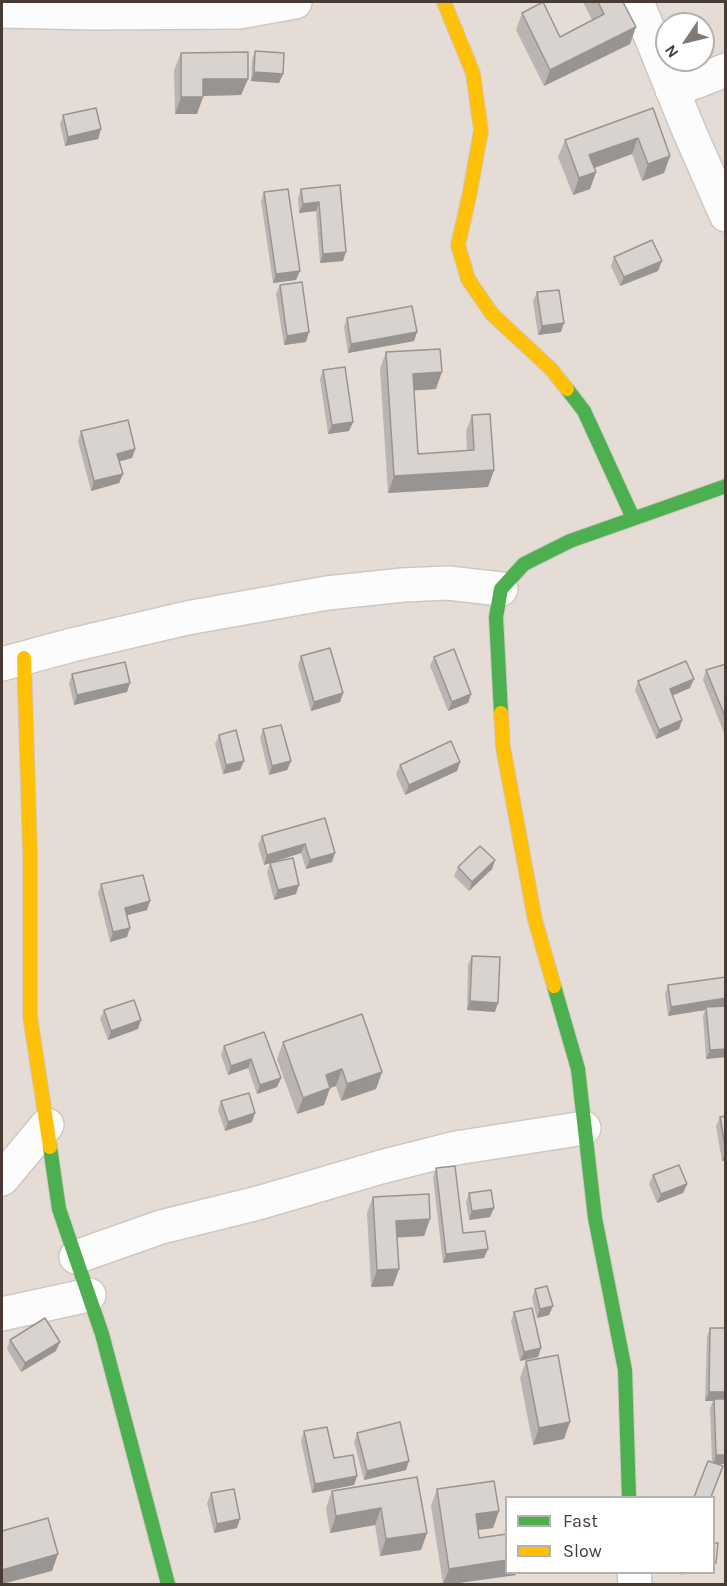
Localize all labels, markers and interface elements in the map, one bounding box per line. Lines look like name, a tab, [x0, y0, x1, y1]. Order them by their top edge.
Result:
north arrow	[655, 12, 715, 72]
text: N	[660, 41, 683, 62]
legend	[505, 1496, 715, 1574]
text: Fast	[563, 1510, 598, 1532]
text: Slow	[563, 1540, 602, 1562]

